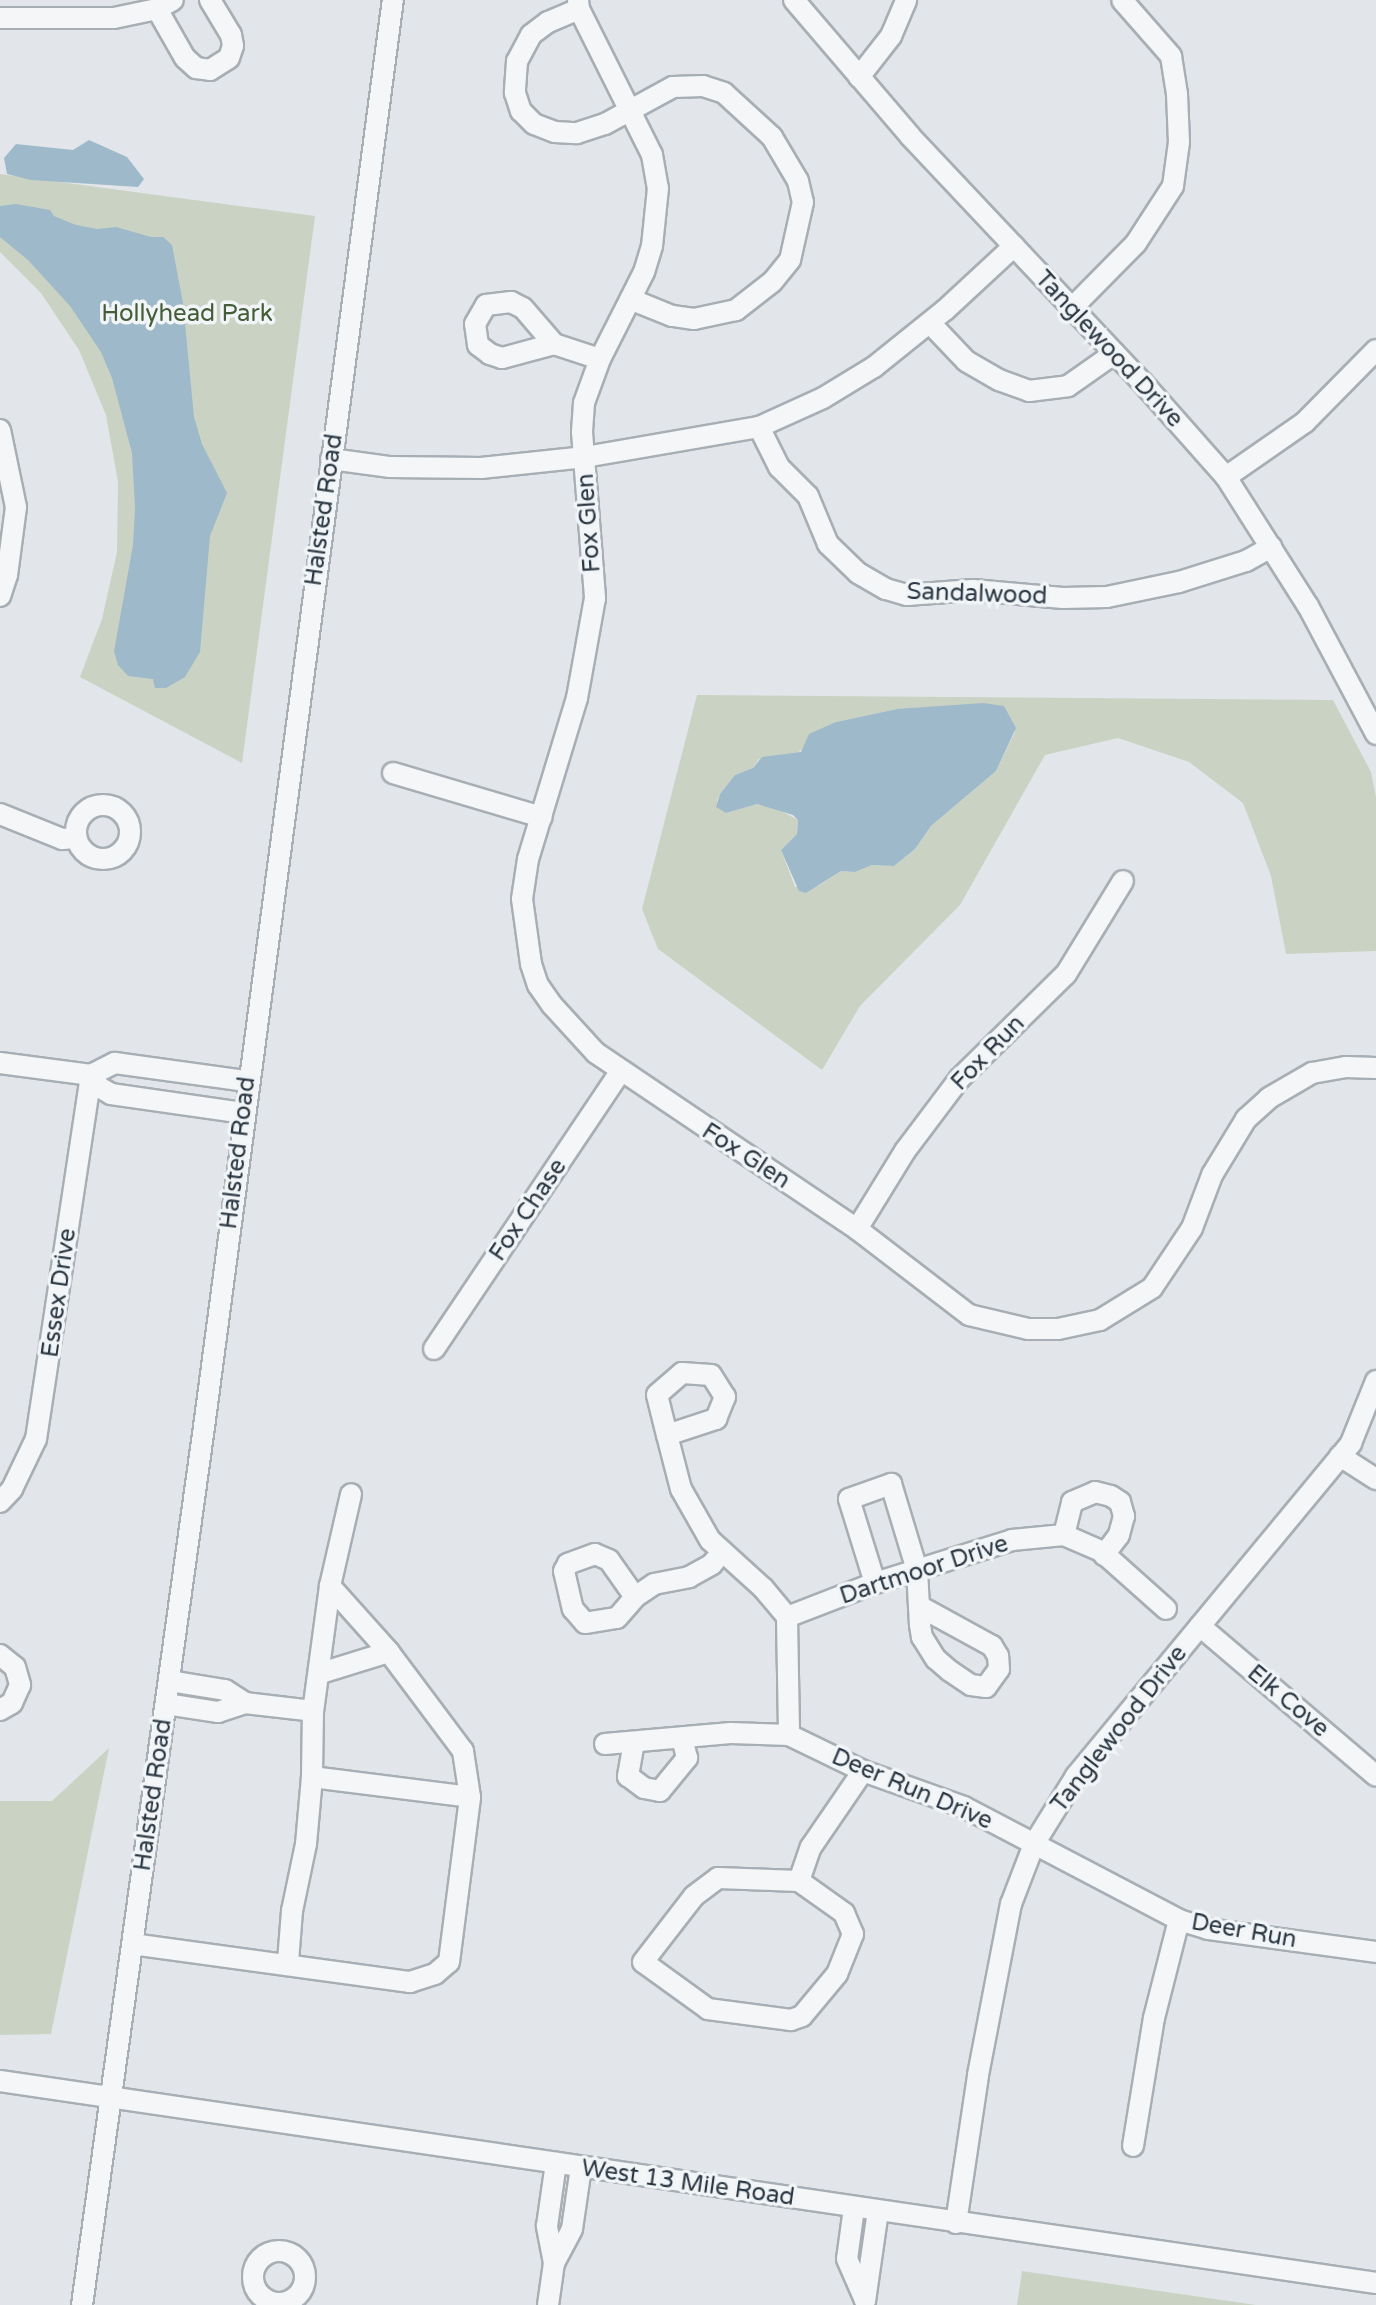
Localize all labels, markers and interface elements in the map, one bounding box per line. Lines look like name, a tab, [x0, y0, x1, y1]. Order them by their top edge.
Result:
street label: Tanglewood Drive	[1029, 265, 1189, 433]
park label: Hollyhead Park	[101, 300, 273, 328]
street label: Halsted Road	[299, 432, 349, 588]
street label: Fox Glen	[571, 472, 607, 574]
street label: Sandalwood	[906, 577, 1048, 611]
street label: Fox Run	[945, 1009, 1031, 1097]
street label: Halsted Road	[214, 1075, 262, 1231]
street label: Fox Glen	[696, 1117, 796, 1195]
street label: Fox Chase	[483, 1153, 573, 1267]
street label: Essex Drive	[36, 1227, 82, 1359]
street label: Dartmoor Drive	[836, 1529, 1012, 1611]
street label: Tanglewood Drive	[1045, 1640, 1193, 1818]
street label: Elk Cove	[1241, 1659, 1335, 1743]
street label: Halsted Road	[128, 1717, 178, 1873]
street label: Deer Run Drive	[827, 1742, 997, 1836]
street label: Deer Run	[1189, 1908, 1299, 1954]
street label: West 13 Mile Road	[580, 2154, 796, 2212]

